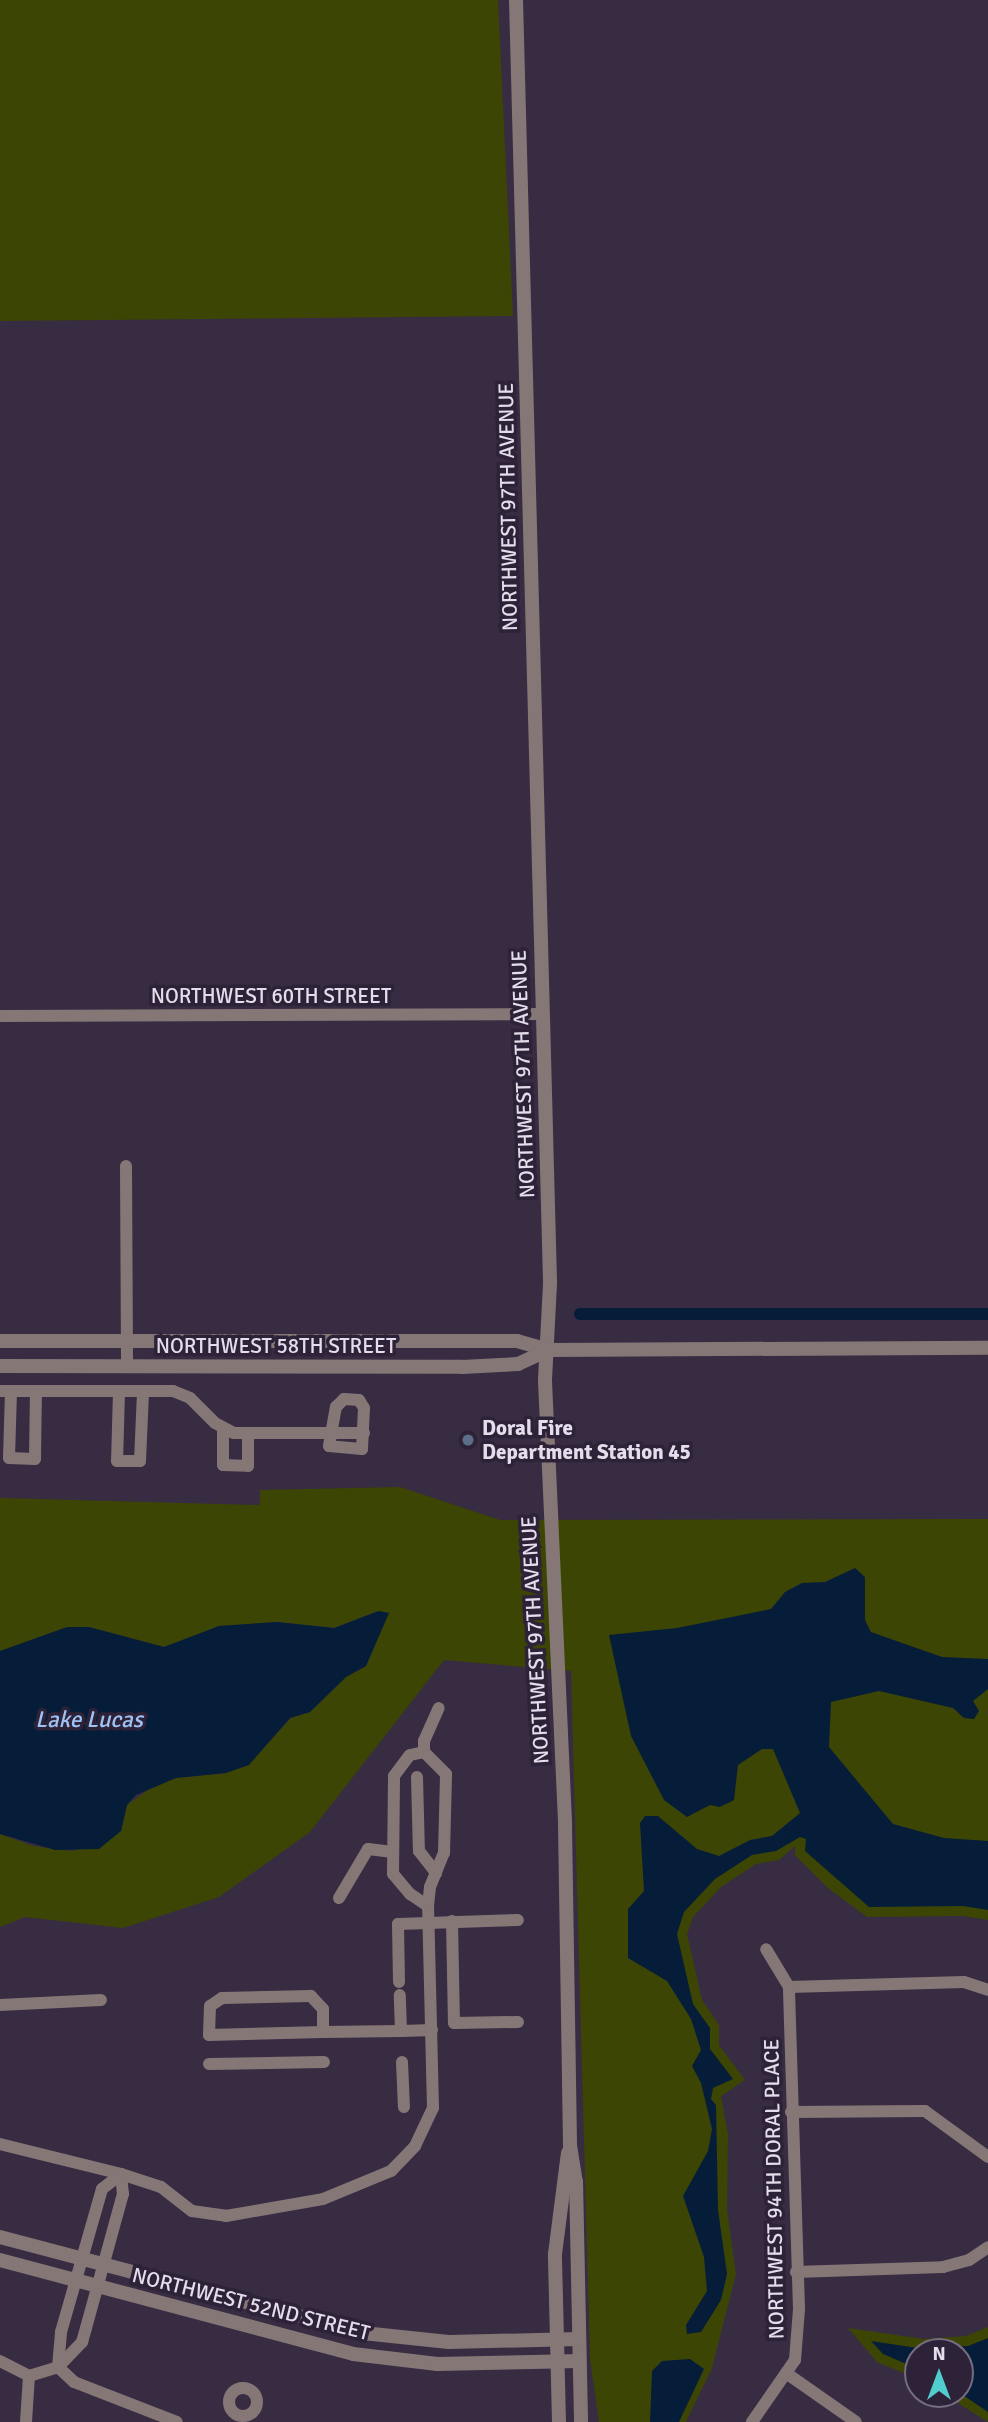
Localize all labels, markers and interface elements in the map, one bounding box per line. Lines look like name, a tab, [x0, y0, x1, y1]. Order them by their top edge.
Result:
street label: NORTHWEST 97TH AVENUE	[493, 383, 523, 631]
street label: NORTHWEST 97TH AVENUE	[506, 949, 540, 1199]
street label: NORTHWEST 60TH STREET	[151, 983, 391, 1009]
street label: NORTHWEST 58TH STREET	[156, 1333, 396, 1359]
place label: Doral Fire Department Station 45	[482, 1415, 691, 1465]
marker: Doral Fire Department Station 45	[460, 1432, 476, 1448]
street label: NORTHWEST 97TH AVENUE	[516, 1515, 554, 1765]
water label: Lake Lucas	[35, 1706, 143, 1734]
street label: NORTHWEST 94TH DORAL PLACE	[759, 2039, 789, 2339]
street label: NORTHWEST 52ND STREET	[130, 2262, 372, 2346]
north arrow	[904, 2338, 974, 2408]
text: N	[932, 2342, 946, 2366]

